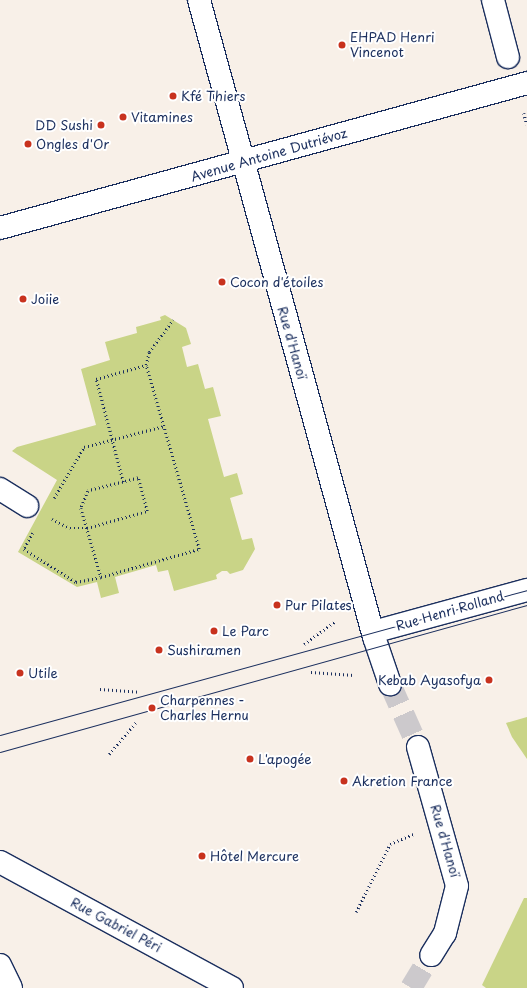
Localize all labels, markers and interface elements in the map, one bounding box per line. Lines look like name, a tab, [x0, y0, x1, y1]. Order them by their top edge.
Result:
place label: EHPAD Henri Vincenot	[350, 30, 434, 61]
marker: EHPAD Henri Vincenot	[337, 40, 347, 50]
place label: Kfé Thiers	[181, 88, 244, 104]
marker: Kfé Thiers	[168, 91, 178, 101]
place label: Vitamines	[131, 109, 193, 125]
marker: Vitamines	[118, 112, 128, 122]
place label: DD Sushi	[35, 117, 93, 133]
marker: DD Sushi	[96, 120, 106, 130]
street label: Avenue Antoine Dutriévoz	[189, 125, 349, 185]
place label: Ongles d'Or	[36, 136, 110, 152]
marker: Ongles d'Or	[23, 139, 33, 149]
place label: Cocon d'étoiles	[230, 274, 324, 290]
marker: Cocon d'étoiles	[217, 277, 227, 287]
place label: Joiie	[31, 291, 59, 307]
marker: Joiie	[18, 294, 28, 304]
street label: Rue d'Hanoï	[274, 304, 310, 382]
street label: Rue Henri Rolland	[393, 588, 507, 634]
place label: Pur Pilates	[285, 597, 351, 613]
marker: Pur Pilates	[272, 600, 282, 610]
place label: Le Parc	[222, 623, 269, 639]
marker: Le Parc	[209, 626, 219, 636]
place label: Sushiramen	[167, 642, 241, 658]
marker: Sushiramen	[154, 645, 164, 655]
place label: Utile	[28, 665, 58, 681]
marker: Utile	[15, 668, 25, 678]
place label: Kebab Ayasofya	[378, 672, 481, 688]
marker: Kebab Ayasofya	[484, 675, 494, 685]
place label: Charpennes - Charles Hernu	[160, 693, 250, 724]
marker: Charpennes - Charles Hernu	[147, 703, 157, 713]
place label: L'apogée	[258, 751, 311, 767]
marker: L'apogée	[245, 754, 255, 764]
place label: Akretion France	[352, 773, 453, 789]
marker: Akretion France	[339, 776, 349, 786]
street label: Rue d'Hanoï	[427, 802, 463, 880]
place label: Hôtel Mercure	[210, 848, 300, 864]
marker: Hôtel Mercure	[197, 851, 207, 861]
street label: Rue Gabriel Péri	[67, 894, 165, 956]

